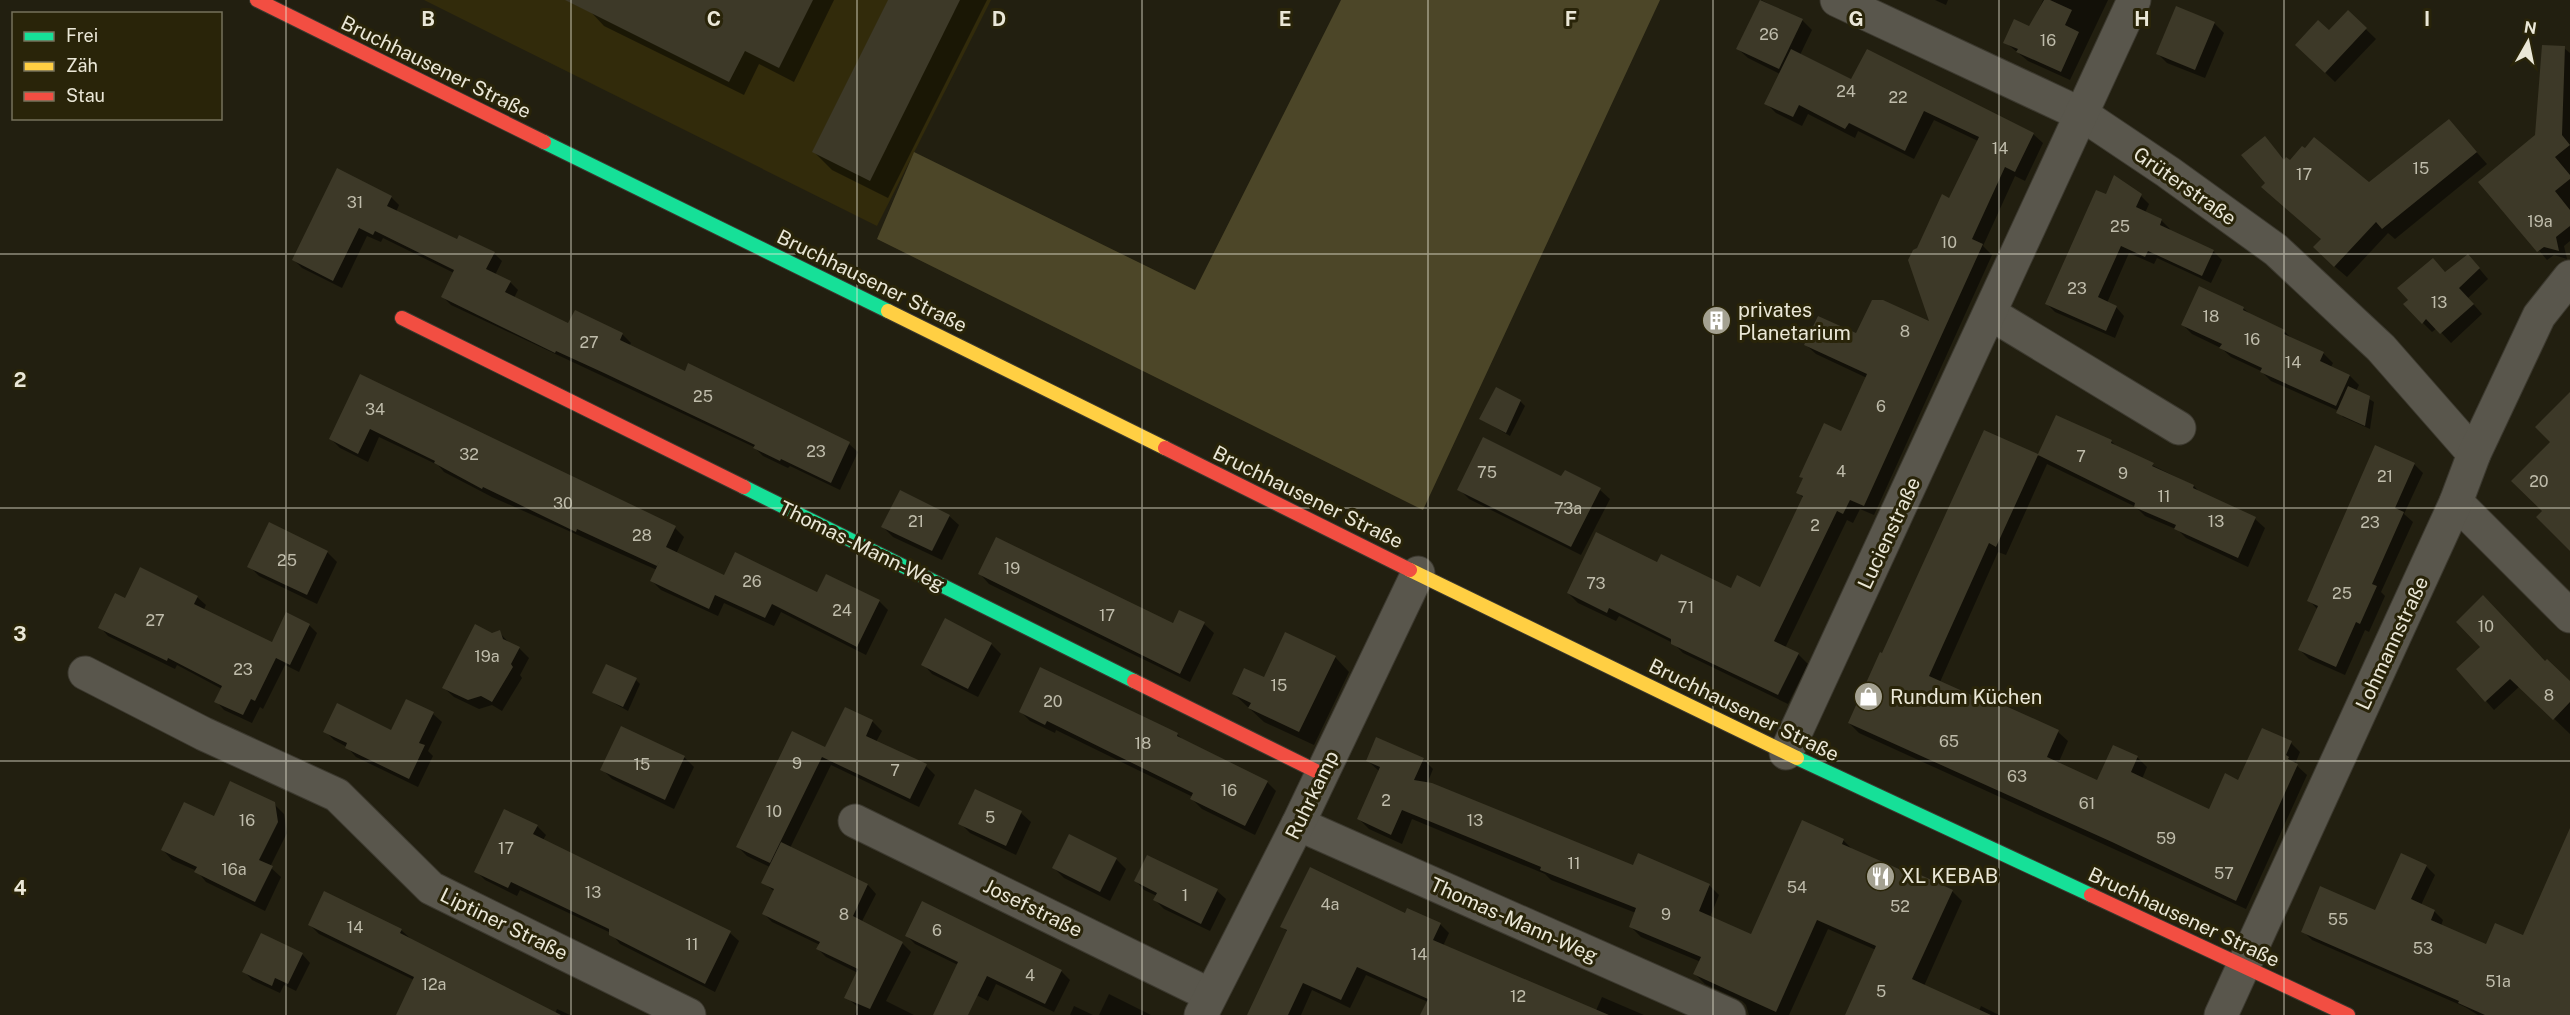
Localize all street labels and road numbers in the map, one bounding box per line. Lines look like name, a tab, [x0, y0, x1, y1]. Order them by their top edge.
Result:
street label: Bruchhausener Straße	[337, 10, 535, 124]
street label: Grüterstraße	[2129, 142, 2241, 230]
street label: Bruchhausener Straße	[773, 224, 971, 338]
street label: Bruchhausener Straße	[1209, 440, 1407, 554]
street label: Lucienstraße	[1853, 473, 1925, 593]
street label: Thomas-Mann-Weg	[775, 496, 949, 596]
street label: Lohmannstraße	[2351, 572, 2433, 714]
street label: Bruchhausener Straße	[1645, 653, 1843, 767]
street label: Ruhrkamp	[1280, 747, 1344, 843]
street label: Bruchhausener Straße	[2084, 862, 2284, 972]
street label: Thomas-Mann-Weg	[1426, 872, 1602, 968]
street label: Josefstraße	[980, 874, 1086, 942]
street label: Liptiner Straße	[436, 883, 572, 965]

